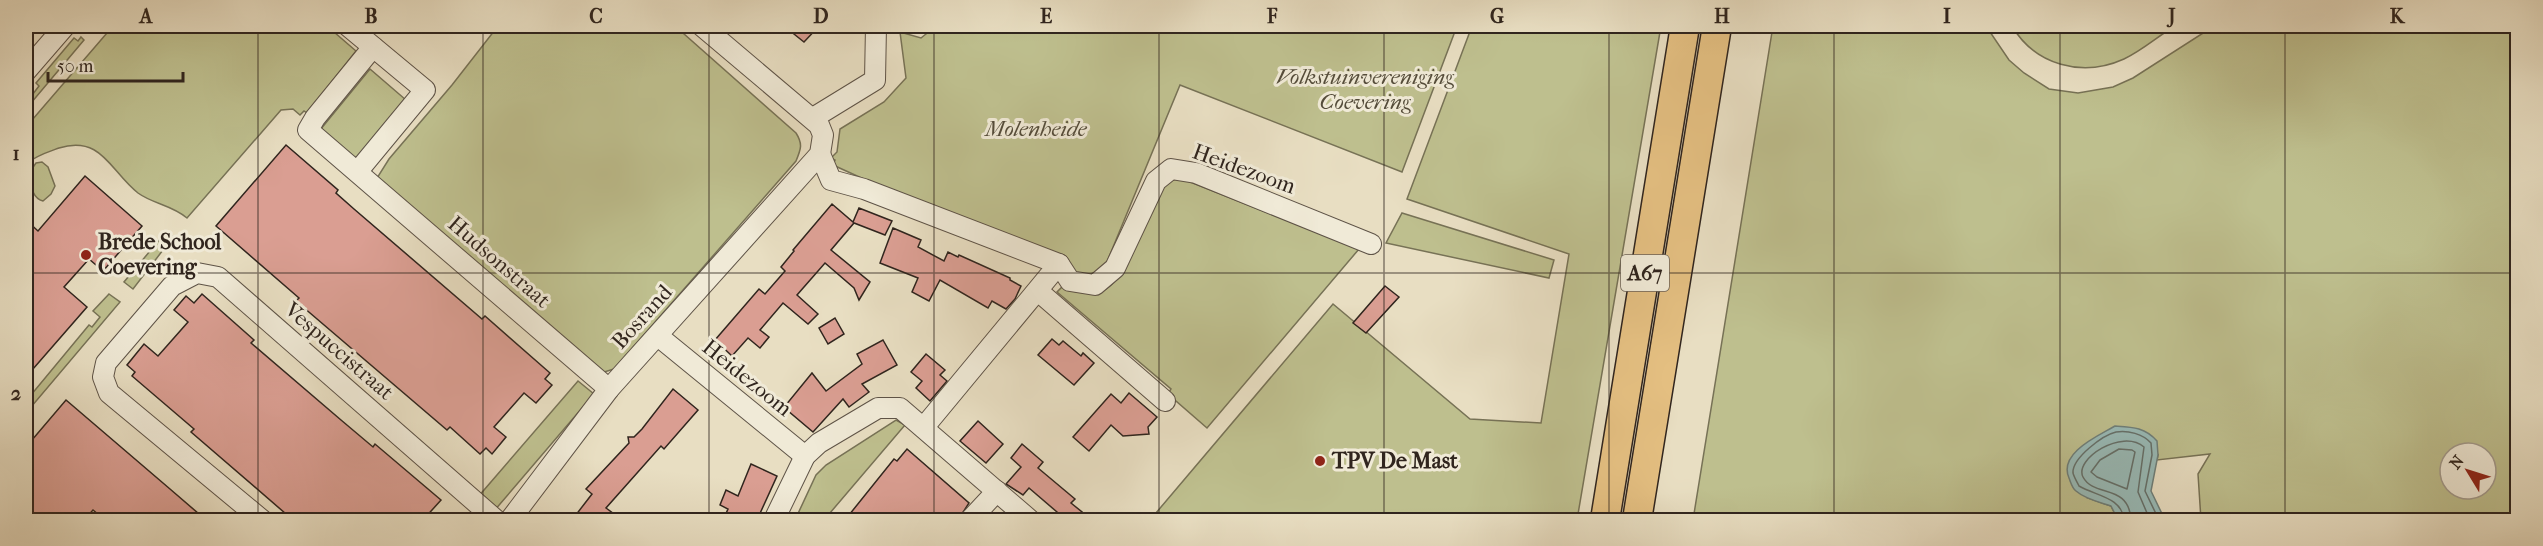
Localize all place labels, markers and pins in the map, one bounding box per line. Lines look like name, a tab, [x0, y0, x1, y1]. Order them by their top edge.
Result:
place label: Brede School Coevering	[98, 229, 222, 280]
marker: Brede School Coevering	[79, 248, 93, 262]
place label: TPV De Mast	[1331, 448, 1459, 474]
marker: TPV De Mast	[1313, 454, 1327, 468]

